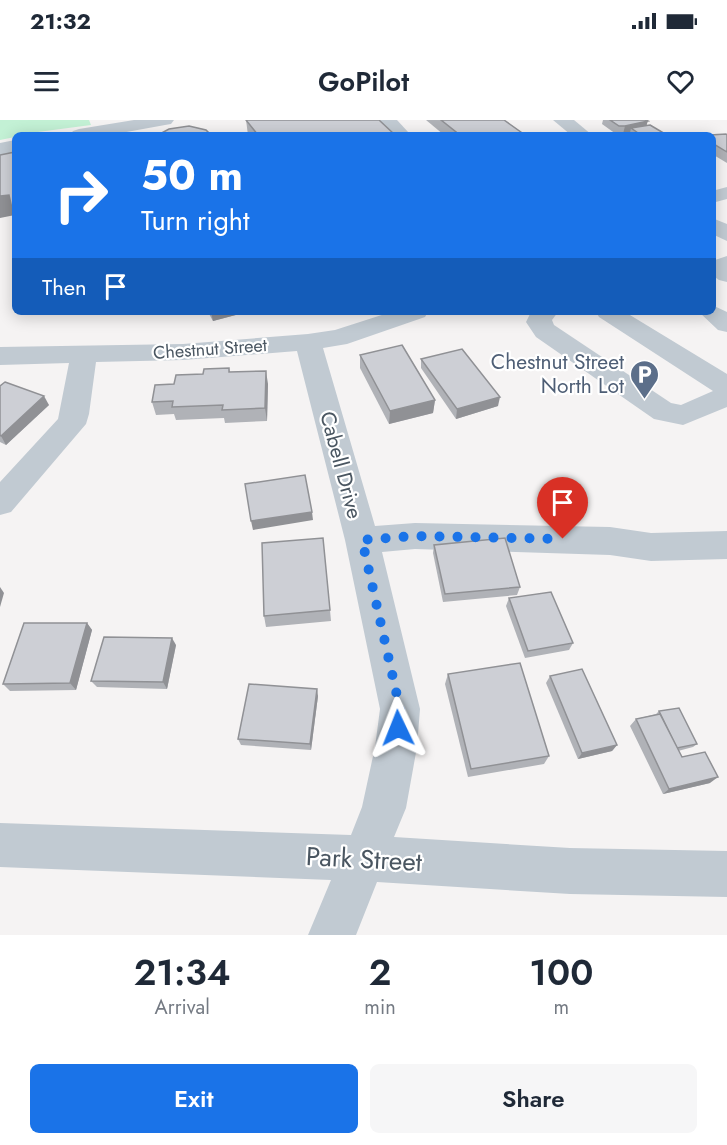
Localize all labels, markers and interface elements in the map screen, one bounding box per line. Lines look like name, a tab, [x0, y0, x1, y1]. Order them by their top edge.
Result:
text: 21:32	[30, 5, 91, 37]
text: GoPilot	[318, 62, 409, 101]
icon: menu	[30, 65, 63, 98]
icon: heart	[664, 65, 697, 98]
text: 50 m	[141, 145, 243, 206]
icon: right	[42, 156, 120, 234]
text: Turn right	[141, 201, 249, 240]
icon: arrive	[99, 270, 132, 303]
text: Then	[42, 271, 87, 303]
street label: Chestnut Street	[152, 332, 269, 366]
place label: Chestnut Street North Lot	[491, 347, 624, 401]
parking icon: Chestnut Street North Lot	[629, 358, 661, 400]
street label: Cabell Drive	[312, 408, 370, 522]
pin	[537, 477, 588, 539]
icon: arrive	[546, 486, 579, 519]
position arrow	[366, 696, 430, 760]
street label: Park Street	[305, 837, 424, 881]
text: 21:34	[134, 946, 231, 998]
text: 2	[369, 946, 391, 998]
text: 100	[529, 946, 593, 998]
text: Arrival	[155, 993, 210, 1022]
text: min	[364, 993, 396, 1022]
text: m	[554, 993, 569, 1022]
button: Exit	[30, 1064, 358, 1133]
button: Share	[370, 1064, 697, 1133]

